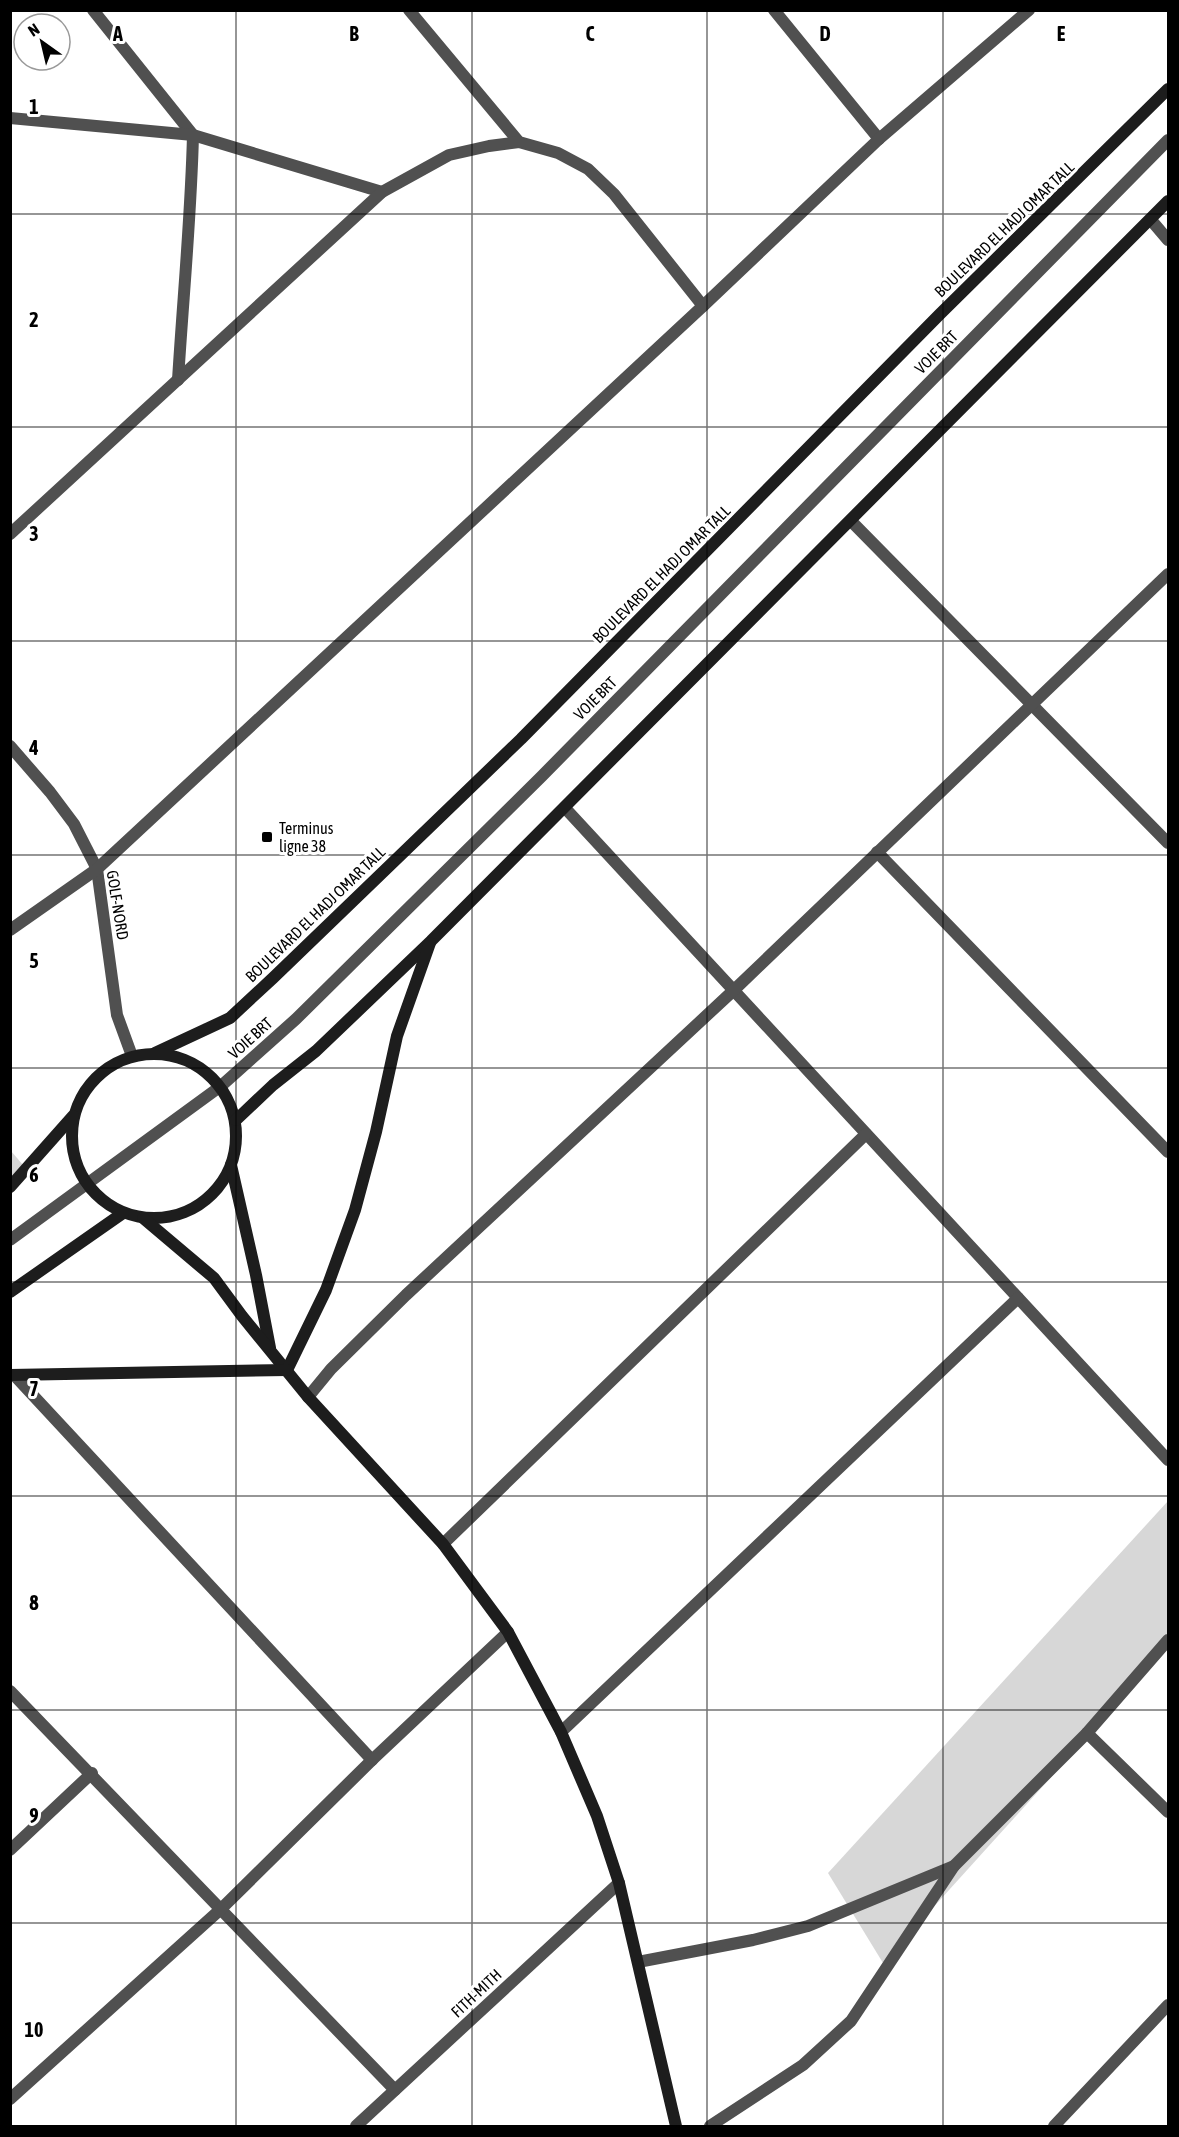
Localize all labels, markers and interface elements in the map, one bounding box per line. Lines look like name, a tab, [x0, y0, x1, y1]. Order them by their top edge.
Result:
north arrow	[12, 12, 72, 72]
text: N	[25, 19, 43, 40]
text: A	[112, 22, 123, 45]
text: B	[349, 22, 359, 45]
text: C	[586, 22, 595, 45]
text: D	[819, 22, 831, 45]
text: E	[1057, 22, 1066, 45]
text: 1	[29, 95, 39, 118]
street label: BOULEVARD EL HADJ OMAR TALL	[931, 157, 1078, 300]
text: 2	[29, 308, 39, 331]
street label: VOIE BRT	[911, 327, 961, 377]
street label: BOULEVARD EL HADJ OMAR TALL	[589, 501, 734, 646]
text: 3	[29, 522, 39, 545]
street label: VOIE BRT	[570, 673, 620, 723]
text: 4	[28, 736, 39, 759]
place label: Terminus ligne 38	[279, 819, 334, 856]
marker: Terminus ligne 38	[260, 830, 274, 844]
street label: BOULEVARD EL HADJ OMAR TALL	[242, 842, 389, 985]
street label: GOLF-NORD	[104, 869, 132, 941]
text: 5	[29, 949, 39, 972]
street label: VOIE BRT	[224, 1014, 276, 1062]
text: 6	[29, 1163, 39, 1186]
text: 7	[29, 1377, 39, 1400]
text: 8	[29, 1591, 39, 1614]
text: 9	[29, 1804, 39, 1827]
street label: FITH-MITH	[447, 1965, 505, 2021]
text: 10	[25, 2018, 43, 2041]

